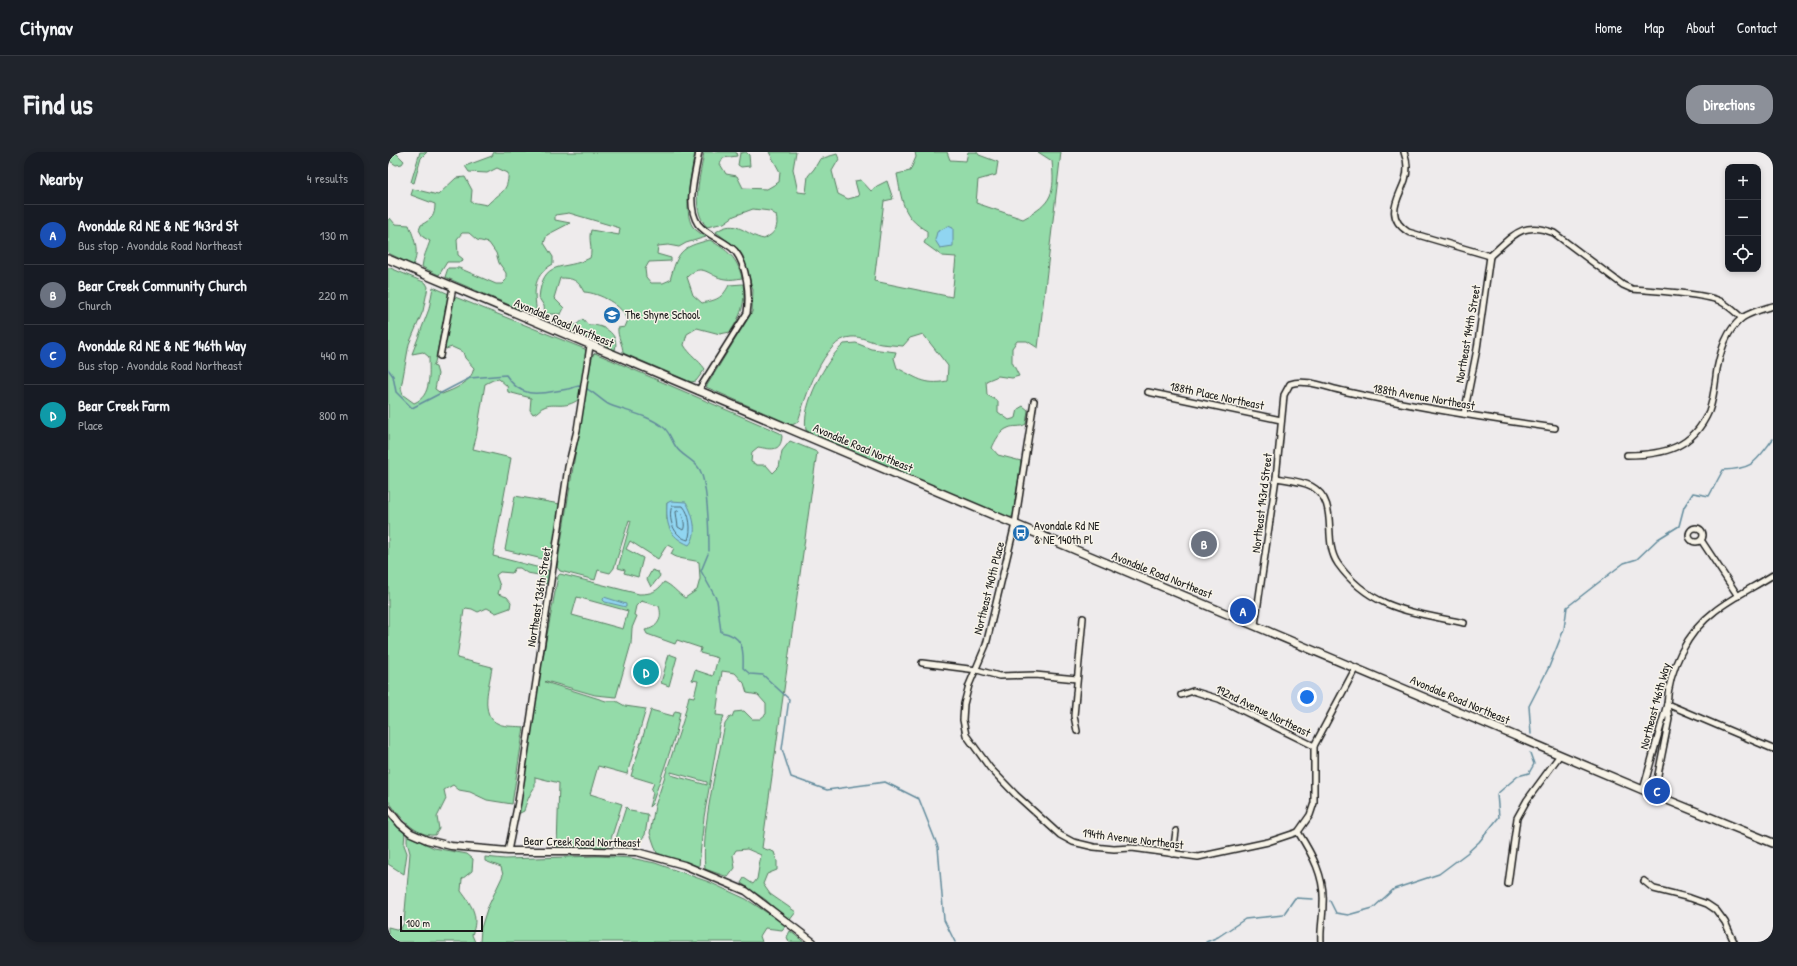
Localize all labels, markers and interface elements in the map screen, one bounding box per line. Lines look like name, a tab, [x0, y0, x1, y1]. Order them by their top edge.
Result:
text: Citynav	[20, 15, 73, 41]
text: Home	[1595, 18, 1622, 37]
text: Map	[1644, 18, 1664, 37]
text: About	[1686, 18, 1715, 37]
text: Contact	[1737, 18, 1777, 37]
text: Find us	[24, 85, 93, 123]
button: Directions	[1686, 85, 1773, 124]
map controls	[1725, 164, 1761, 272]
button: +	[1725, 164, 1761, 200]
text: Nearby	[40, 167, 83, 190]
text: 4 results	[307, 169, 348, 187]
button: −	[1725, 200, 1761, 236]
text: Avondale Rd NE & NE 143rd St	[78, 215, 238, 236]
text: A	[50, 226, 56, 244]
text: 130 m	[320, 226, 348, 244]
text: Bus stop · Avondale Road Northeast	[78, 236, 242, 254]
button: locate	[1725, 236, 1761, 272]
text: Bear Creek Community Church	[78, 275, 246, 296]
street label: Northeast 144th Street	[1451, 283, 1485, 384]
text: B	[50, 286, 56, 304]
text: 220 m	[318, 286, 348, 304]
street label: Avondale Road Northeast	[512, 294, 617, 352]
text: Church	[78, 296, 111, 314]
school or university icon: The Shyne School	[602, 305, 622, 325]
place label: The Shyne School	[625, 306, 701, 323]
text: Avondale Rd NE & NE 146th Way	[78, 335, 246, 356]
text: C	[49, 346, 57, 364]
text: 440 m	[321, 346, 348, 364]
text: Bus stop · Avondale Road Northeast	[78, 356, 242, 374]
street label: 188th Place Northeast	[1168, 377, 1267, 414]
street label: 188th Avenue Northeast	[1372, 379, 1477, 414]
text: Bear Creek Farm	[78, 395, 170, 416]
text: D	[50, 406, 56, 424]
text: 800 m	[319, 406, 348, 424]
text: Place	[78, 416, 103, 434]
street label: Avondale Road Northeast	[811, 419, 916, 477]
street label: Northeast 143rd Street	[1247, 451, 1276, 554]
place label: Avondale Rd NE & NE 140th Pl	[1034, 517, 1100, 548]
bus stop icon: Avondale Rd NE & NE 140th Pl	[1011, 523, 1031, 543]
pin: B	[1191, 529, 1217, 559]
street label: Northeast 140th Place	[969, 539, 1008, 636]
street label: Northeast 136th Street	[522, 545, 555, 648]
street label: Avondale Road Northeast	[1110, 547, 1216, 603]
pin: A	[1230, 596, 1256, 626]
pin: D	[633, 657, 659, 687]
street label: Northeast 146th Way	[1635, 661, 1674, 751]
street label: Avondale Road Northeast	[1408, 671, 1513, 729]
street label: 192nd Avenue Northeast	[1213, 680, 1314, 741]
your location	[1297, 687, 1317, 707]
pin: C	[1644, 776, 1670, 806]
street label: 194th Avenue Northeast	[1082, 824, 1185, 853]
street label: Bear Creek Road Northeast	[523, 832, 642, 851]
scale bar	[400, 914, 483, 933]
text: 100 m	[406, 916, 430, 930]

